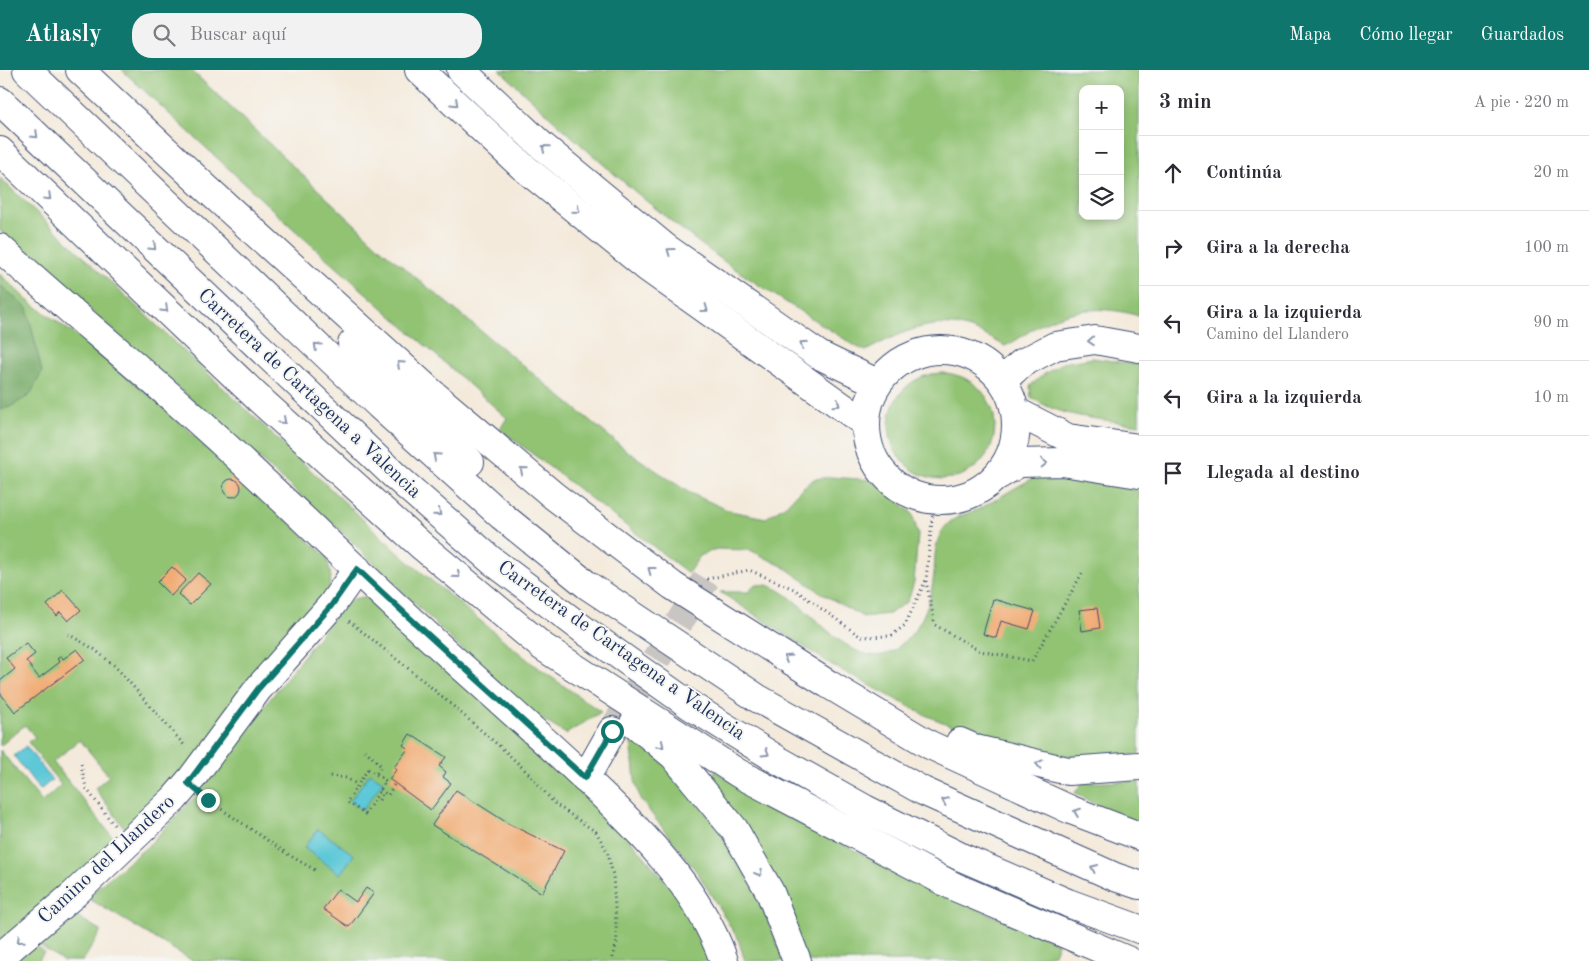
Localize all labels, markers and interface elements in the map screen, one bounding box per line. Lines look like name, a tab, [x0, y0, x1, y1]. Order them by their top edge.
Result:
search box	[132, 13, 482, 58]
icon: search	[150, 21, 178, 49]
text: Atlasly	[25, 23, 102, 47]
text: Buscar aquí	[190, 26, 286, 45]
text: Mapa	[1289, 26, 1331, 44]
text: Cómo llegar	[1359, 26, 1453, 44]
text: Guardados	[1481, 26, 1564, 44]
map controls	[1079, 85, 1124, 220]
button: +	[1079, 85, 1124, 130]
text: 3 min	[1159, 92, 1212, 113]
text: A pie · 220 m	[1474, 95, 1569, 111]
one-way arrow	[449, 97, 458, 106]
one-way arrow	[30, 129, 39, 138]
button: −	[1079, 130, 1124, 175]
one-way arrow	[541, 144, 550, 153]
icon: ahead	[1159, 159, 1187, 187]
text: Continúa	[1206, 164, 1282, 183]
text: 20 m	[1533, 165, 1569, 181]
button: layers	[1079, 175, 1124, 220]
one-way arrow	[42, 191, 51, 200]
one-way arrow	[571, 205, 580, 214]
icon: right	[1159, 234, 1187, 262]
text: Gira a la derecha	[1206, 239, 1350, 258]
text: 100 m	[1524, 240, 1569, 256]
one-way arrow	[147, 241, 156, 250]
one-way arrow	[666, 248, 676, 257]
street label: Carretera de Cartagena a Valencia	[193, 285, 425, 503]
one-way arrow	[160, 303, 169, 312]
one-way arrow	[699, 304, 708, 312]
text: Gira a la izquierda	[1206, 304, 1362, 323]
icon: left	[1159, 309, 1187, 337]
text: 90 m	[1533, 315, 1569, 331]
text: Camino del Llandero	[1206, 327, 1349, 343]
one-way arrow	[1087, 336, 1095, 347]
one-way arrow	[799, 341, 809, 350]
one-way arrow	[313, 343, 322, 352]
one-way arrow	[396, 361, 405, 370]
icon: left	[1159, 384, 1187, 412]
text: Gira a la izquierda	[1206, 389, 1362, 408]
text: 10 m	[1533, 390, 1569, 406]
one-way arrow	[832, 398, 841, 407]
one-way arrow	[278, 415, 287, 424]
one-way arrow	[433, 453, 442, 462]
one-way arrow	[1040, 457, 1048, 468]
icon: arrive	[1159, 459, 1187, 487]
text: Llegada al destino	[1206, 464, 1360, 483]
one-way arrow	[520, 467, 529, 475]
one-way arrow	[432, 507, 441, 516]
street label: Carretera de Cartagena a Valencia	[494, 558, 749, 745]
one-way arrow	[648, 567, 657, 575]
one-way arrow	[451, 570, 460, 578]
one-way arrow	[783, 655, 792, 665]
route start	[601, 720, 624, 743]
one-way arrow	[655, 740, 664, 749]
one-way arrow	[761, 747, 770, 757]
one-way arrow	[1034, 759, 1043, 770]
route end	[197, 789, 220, 812]
street label: Camino del Llandero	[35, 792, 179, 928]
one-way arrow	[941, 797, 950, 807]
one-way arrow	[1073, 808, 1082, 819]
one-way arrow	[1090, 863, 1099, 874]
one-way arrow	[753, 868, 763, 877]
one-way arrow	[17, 935, 26, 943]

